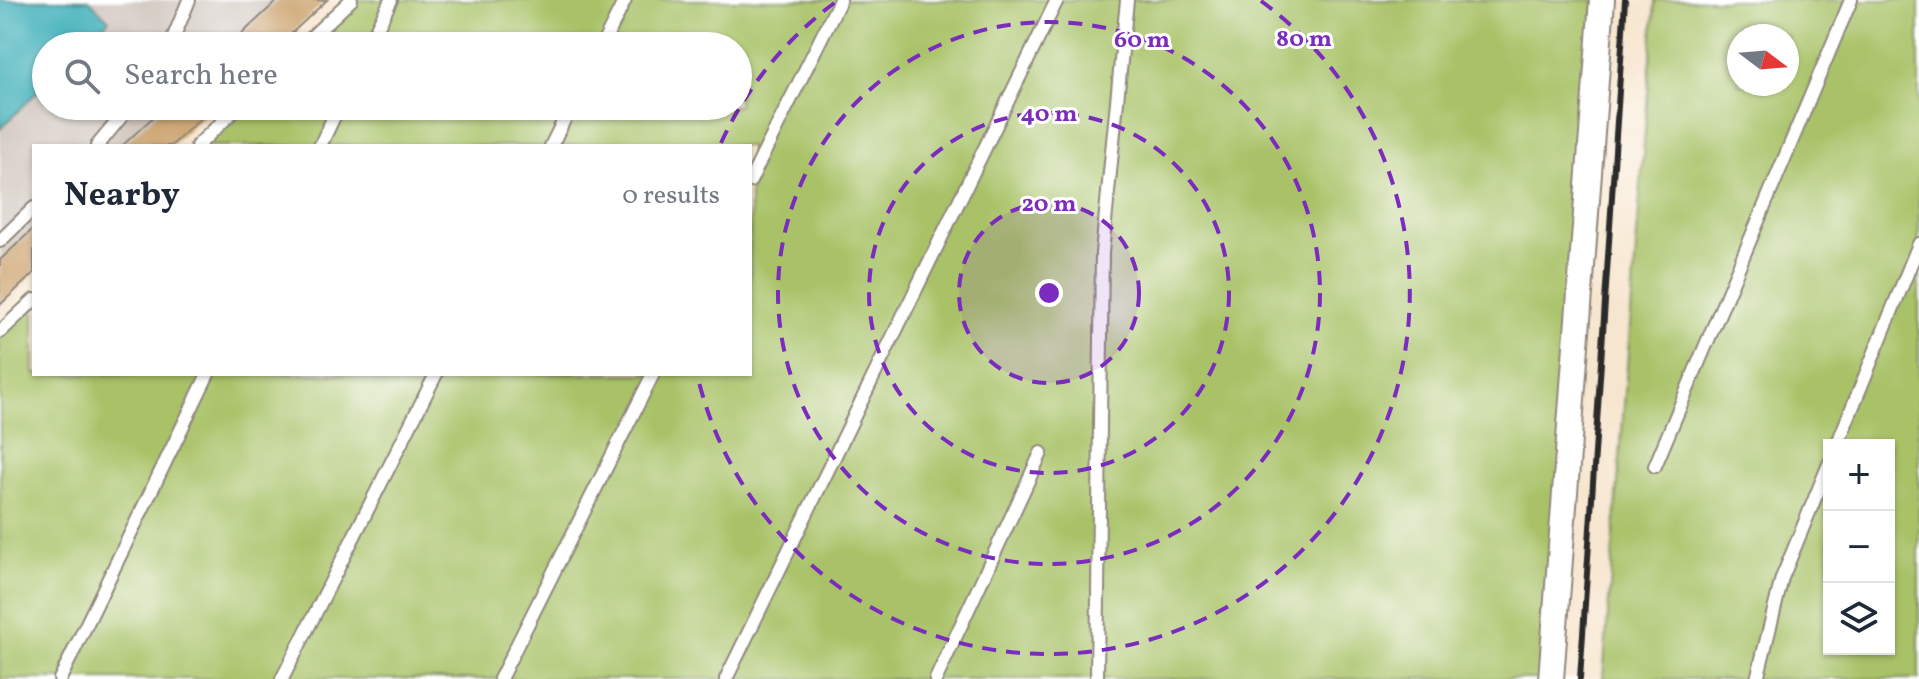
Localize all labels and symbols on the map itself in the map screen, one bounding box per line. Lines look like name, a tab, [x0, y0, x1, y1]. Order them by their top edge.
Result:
text: 80 m	[1276, 23, 1332, 57]
text: 60 m	[1114, 24, 1170, 58]
north arrow	[1727, 24, 1799, 96]
text: 40 m	[1021, 98, 1077, 132]
text: 20 m	[1021, 188, 1077, 222]
centre of rings	[1035, 279, 1063, 307]

